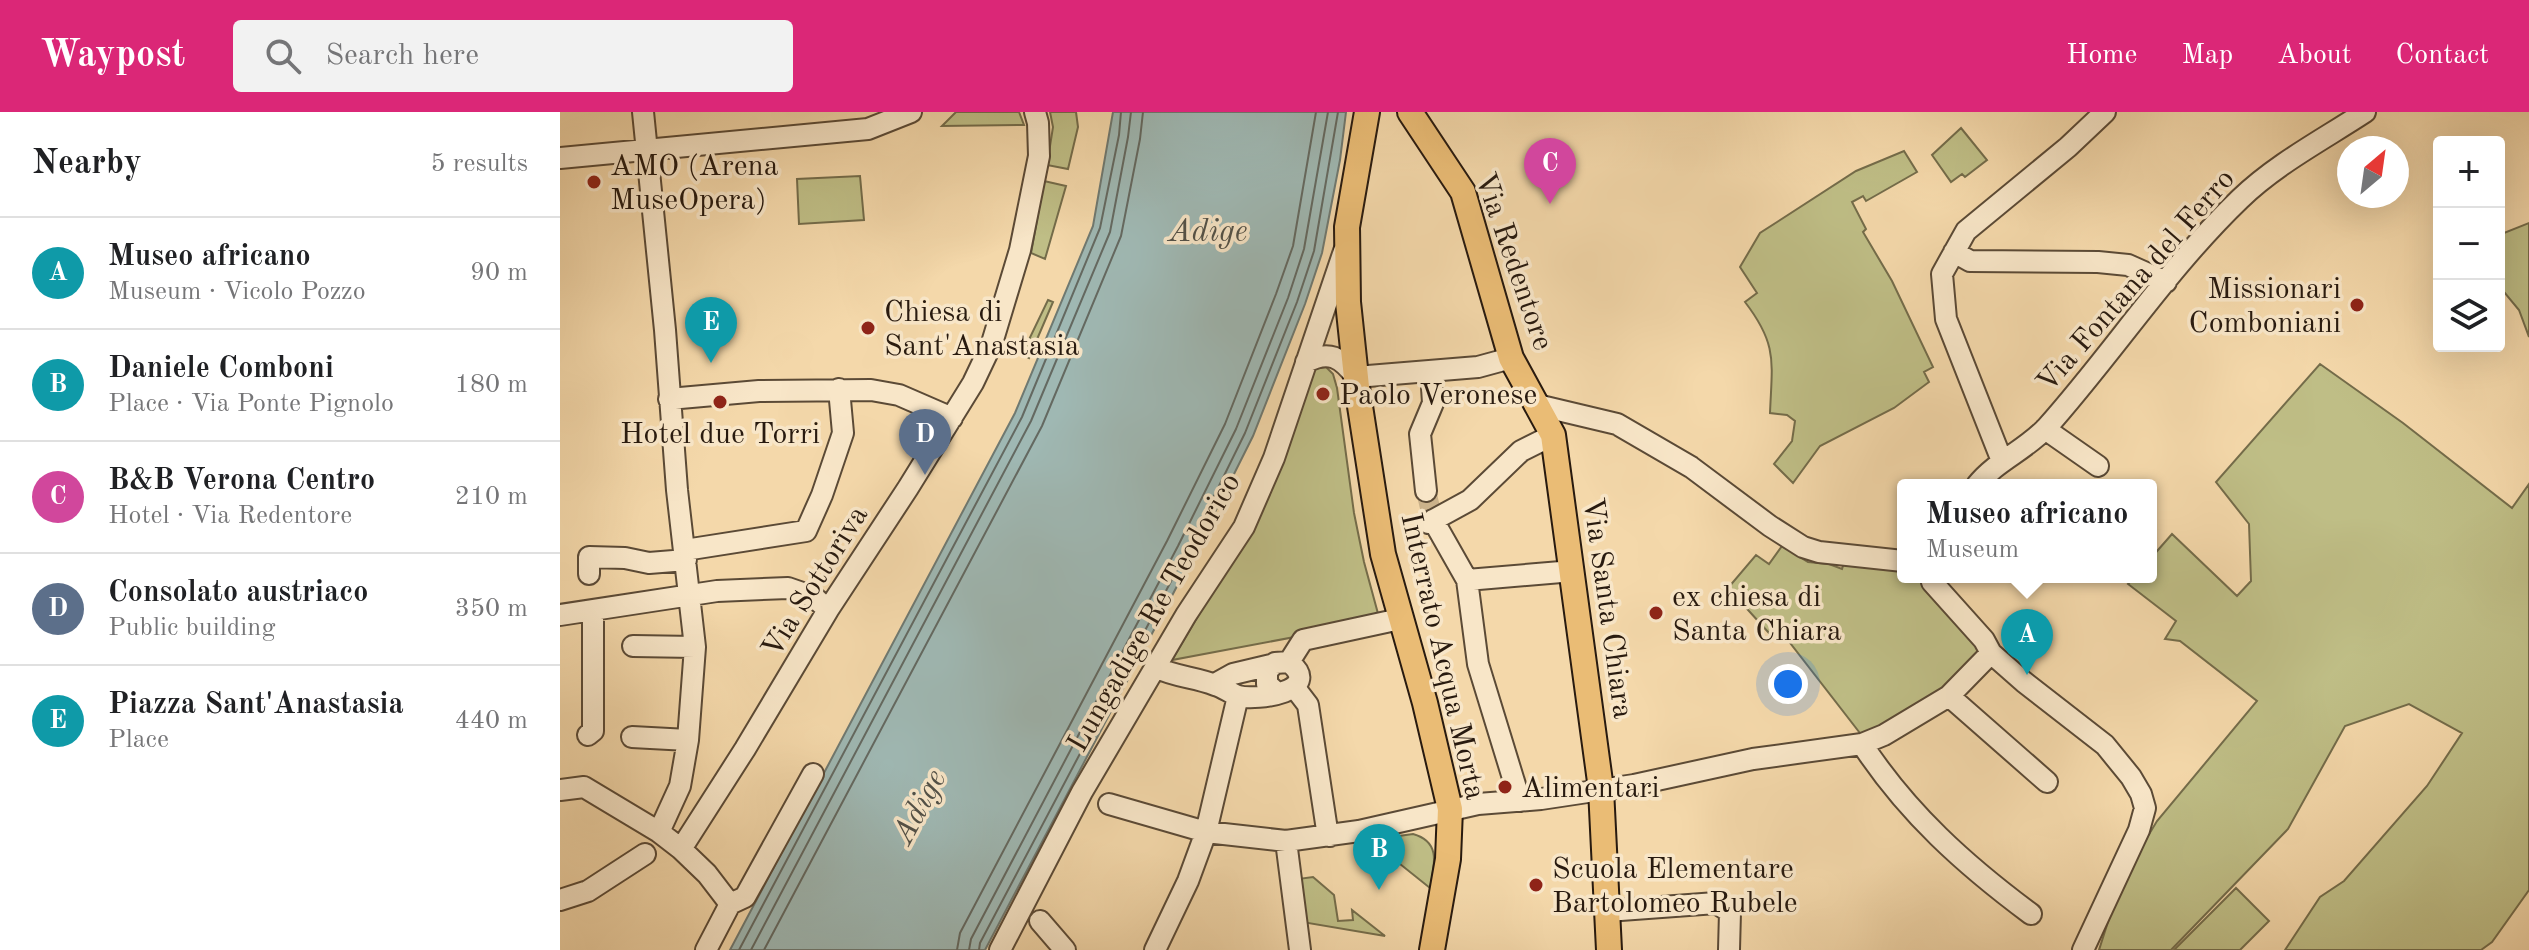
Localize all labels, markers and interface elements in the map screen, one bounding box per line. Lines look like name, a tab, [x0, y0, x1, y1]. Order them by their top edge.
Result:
search box	[233, 20, 793, 92]
icon: search	[261, 34, 305, 78]
text: Waypost	[40, 37, 185, 75]
text: Search here	[325, 41, 479, 71]
text: Home	[2066, 42, 2137, 70]
text: Map	[2181, 42, 2233, 70]
text: About	[2277, 42, 2352, 70]
text: Contact	[2396, 42, 2489, 70]
north arrow	[2337, 136, 2409, 208]
map controls	[2433, 136, 2505, 352]
button: +	[2433, 136, 2505, 208]
pin: C	[1524, 138, 1576, 204]
text: Nearby	[32, 147, 142, 181]
text: 5 results	[430, 151, 528, 177]
place label: AMO (Arena MuseOpera)	[610, 152, 779, 216]
street label: Via Fontana del Ferro	[2032, 164, 2241, 398]
street label: Via Redentore	[1469, 169, 1558, 354]
marker: AMO (Arena MuseOpera)	[585, 173, 603, 191]
button: −	[2433, 208, 2505, 280]
water label: Adige	[1166, 217, 1248, 249]
text: Museo africano	[108, 242, 311, 272]
text: A	[48, 260, 68, 286]
text: 90 m	[470, 260, 528, 286]
place label: Missionari Comboniani	[2189, 275, 2341, 339]
text: Museum · Vicolo Pozzo	[108, 279, 366, 305]
button: layers	[2433, 280, 2505, 352]
marker: Missionari Comboniani	[2348, 296, 2366, 314]
pin: E	[685, 297, 737, 363]
place label: Chiesa di Sant'Anastasia	[884, 298, 1080, 362]
marker: Chiesa di Sant'Anastasia	[859, 319, 877, 337]
text: Daniele Comboni	[108, 354, 334, 384]
text: B	[49, 372, 67, 398]
text: 180 m	[455, 372, 528, 398]
place label: Paolo Veronese	[1339, 381, 1537, 411]
marker: Paolo Veronese	[1314, 385, 1332, 403]
text: Place · Via Ponte Pignolo	[108, 391, 394, 417]
marker: Hotel due Torri	[711, 393, 729, 411]
pin: D	[899, 409, 951, 475]
place label: Hotel due Torri	[620, 420, 820, 450]
text: B&B Verona Centro	[108, 466, 375, 496]
street label: Lungadige Re Teodorico	[1063, 469, 1247, 757]
popup	[1897, 479, 2157, 583]
text: C	[49, 484, 67, 510]
text: 210 m	[455, 484, 528, 510]
street label: Via Santa Chiara	[1577, 496, 1637, 721]
text: Museo africano	[1926, 500, 2128, 530]
street label: Via Sottoriva	[757, 501, 874, 663]
text: Hotel · Via Redentore	[108, 503, 352, 529]
street label: Interrato Acqua Morta	[1394, 510, 1490, 803]
text: Museum	[1926, 537, 2019, 563]
text: Consolato austriaco	[108, 578, 368, 608]
place label: ex chiesa di Santa Chiara	[1672, 583, 1842, 647]
text: D	[48, 596, 68, 622]
text: 350 m	[455, 596, 528, 622]
marker: ex chiesa di Santa Chiara	[1647, 604, 1665, 622]
pin: A	[2001, 609, 2053, 675]
text: Public building	[108, 615, 275, 641]
your location	[1768, 664, 1808, 704]
text: Piazza Sant'Anastasia	[108, 690, 404, 720]
text: E	[49, 708, 67, 734]
text: 440 m	[455, 708, 528, 734]
text: Place	[108, 727, 169, 753]
water label: Adige	[887, 765, 953, 852]
place label: Alimentari	[1521, 774, 1660, 804]
marker: Alimentari	[1496, 778, 1514, 796]
pin: B	[1353, 824, 1405, 890]
place label: Scuola Elementare Bartolomeo Rubele	[1552, 855, 1798, 919]
marker: Scuola Elementare Bartolomeo Rubele	[1527, 876, 1545, 894]

